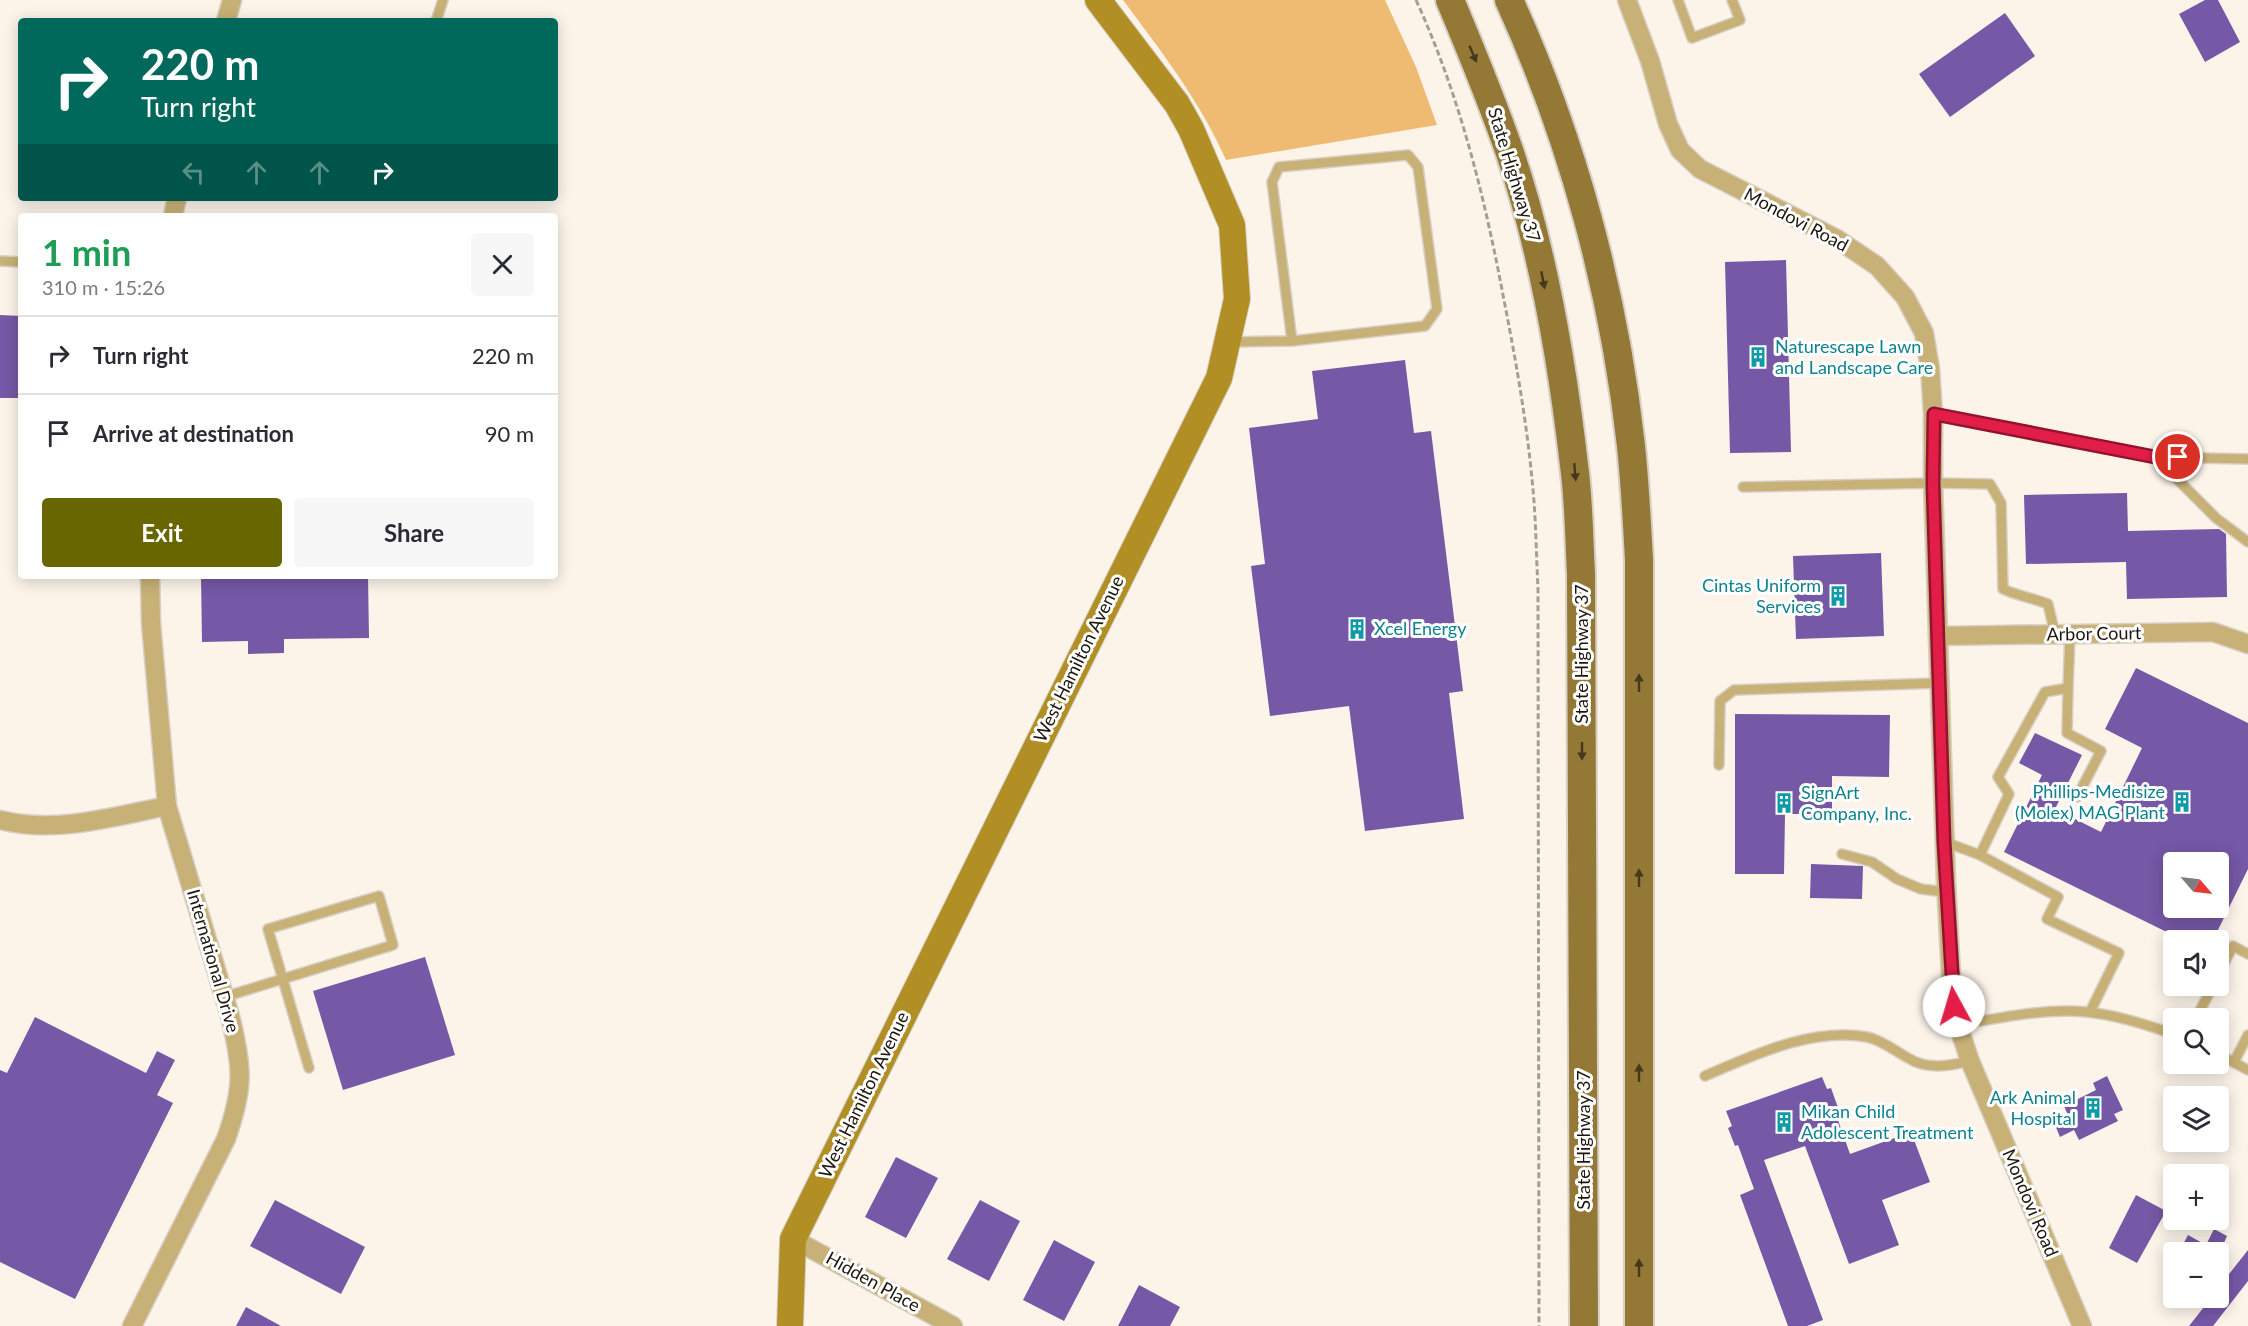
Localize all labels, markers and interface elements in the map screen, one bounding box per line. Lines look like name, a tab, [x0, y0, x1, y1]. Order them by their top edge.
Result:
text: 220 m	[141, 39, 259, 89]
icon: right	[42, 42, 120, 120]
one-way arrow	[1469, 45, 1478, 63]
text: Turn right	[141, 90, 256, 123]
street label: State Highway 37	[1484, 105, 1546, 245]
icon: left	[177, 156, 210, 189]
icon: ahead	[240, 156, 273, 189]
icon: ahead	[303, 156, 336, 189]
icon: right	[366, 156, 399, 189]
street label: Mondovi Road	[1741, 182, 1852, 256]
text: 1 min	[42, 230, 131, 274]
button: close	[471, 233, 534, 296]
one-way arrow	[1539, 271, 1548, 290]
text: 310 m · 15:26	[42, 275, 165, 299]
place label: Naturescape Lawn and Landscape Care	[1775, 335, 1933, 378]
icon: right	[42, 339, 75, 372]
text: Turn right	[93, 342, 188, 369]
text: 220 m	[472, 342, 534, 369]
building icon: Naturescape Lawn and Landscape Care	[1746, 345, 1770, 369]
icon: arrive	[42, 417, 75, 450]
text: Arrive at destination	[93, 420, 294, 447]
text: 90 m	[485, 420, 534, 447]
pin	[2152, 431, 2203, 482]
icon: arrive	[2161, 440, 2194, 473]
one-way arrow	[1570, 463, 1580, 482]
button: Exit	[42, 498, 282, 567]
button: Share	[294, 498, 534, 567]
street label: West Hamilton Avenue	[1028, 572, 1128, 745]
place label: Cintas Uniform Services	[1702, 574, 1821, 617]
street label: State Highway 37	[1570, 584, 1592, 724]
building icon: Cintas Uniform Services	[1826, 584, 1850, 608]
building icon: Xcel Energy	[1345, 617, 1369, 641]
place label: Xcel Energy	[1374, 617, 1467, 639]
street label: Arbor Court	[2046, 621, 2142, 645]
one-way arrow	[1634, 673, 1644, 692]
one-way arrow	[1577, 741, 1587, 760]
place label: Phillips-Medisize (Molex) MAG Plant	[2015, 780, 2166, 823]
place label: SignArt Company, Inc.	[1801, 781, 1912, 824]
building icon: Phillips-Medisize (Molex) MAG Plant	[2170, 790, 2194, 814]
building icon: SignArt Company, Inc.	[1772, 791, 1796, 815]
north arrow	[2163, 852, 2229, 918]
map controls	[2163, 852, 2229, 1308]
one-way arrow	[1634, 868, 1644, 887]
street label: International Drive	[183, 886, 245, 1035]
button: sound	[2163, 930, 2229, 996]
position arrow	[1922, 974, 1986, 1038]
street label: West Hamilton Avenue	[813, 1008, 913, 1181]
button: search	[2163, 1008, 2229, 1074]
one-way arrow	[1634, 1063, 1644, 1082]
street label: State Highway 37	[1572, 1070, 1594, 1210]
place label: Ark Animal Hospital	[1990, 1086, 2076, 1129]
button: layers	[2163, 1086, 2229, 1152]
building icon: Ark Animal Hospital	[2081, 1096, 2105, 1120]
place label: Mikan Child Adolescent Treatment	[1801, 1100, 1974, 1143]
building icon: Mikan Child Adolescent Treatment	[1772, 1110, 1796, 1134]
street label: Mondovi Road	[1998, 1145, 2063, 1260]
button: +	[2163, 1164, 2229, 1230]
button: −	[2163, 1242, 2229, 1308]
street label: Hidden Place	[823, 1246, 924, 1316]
one-way arrow	[1634, 1258, 1644, 1277]

